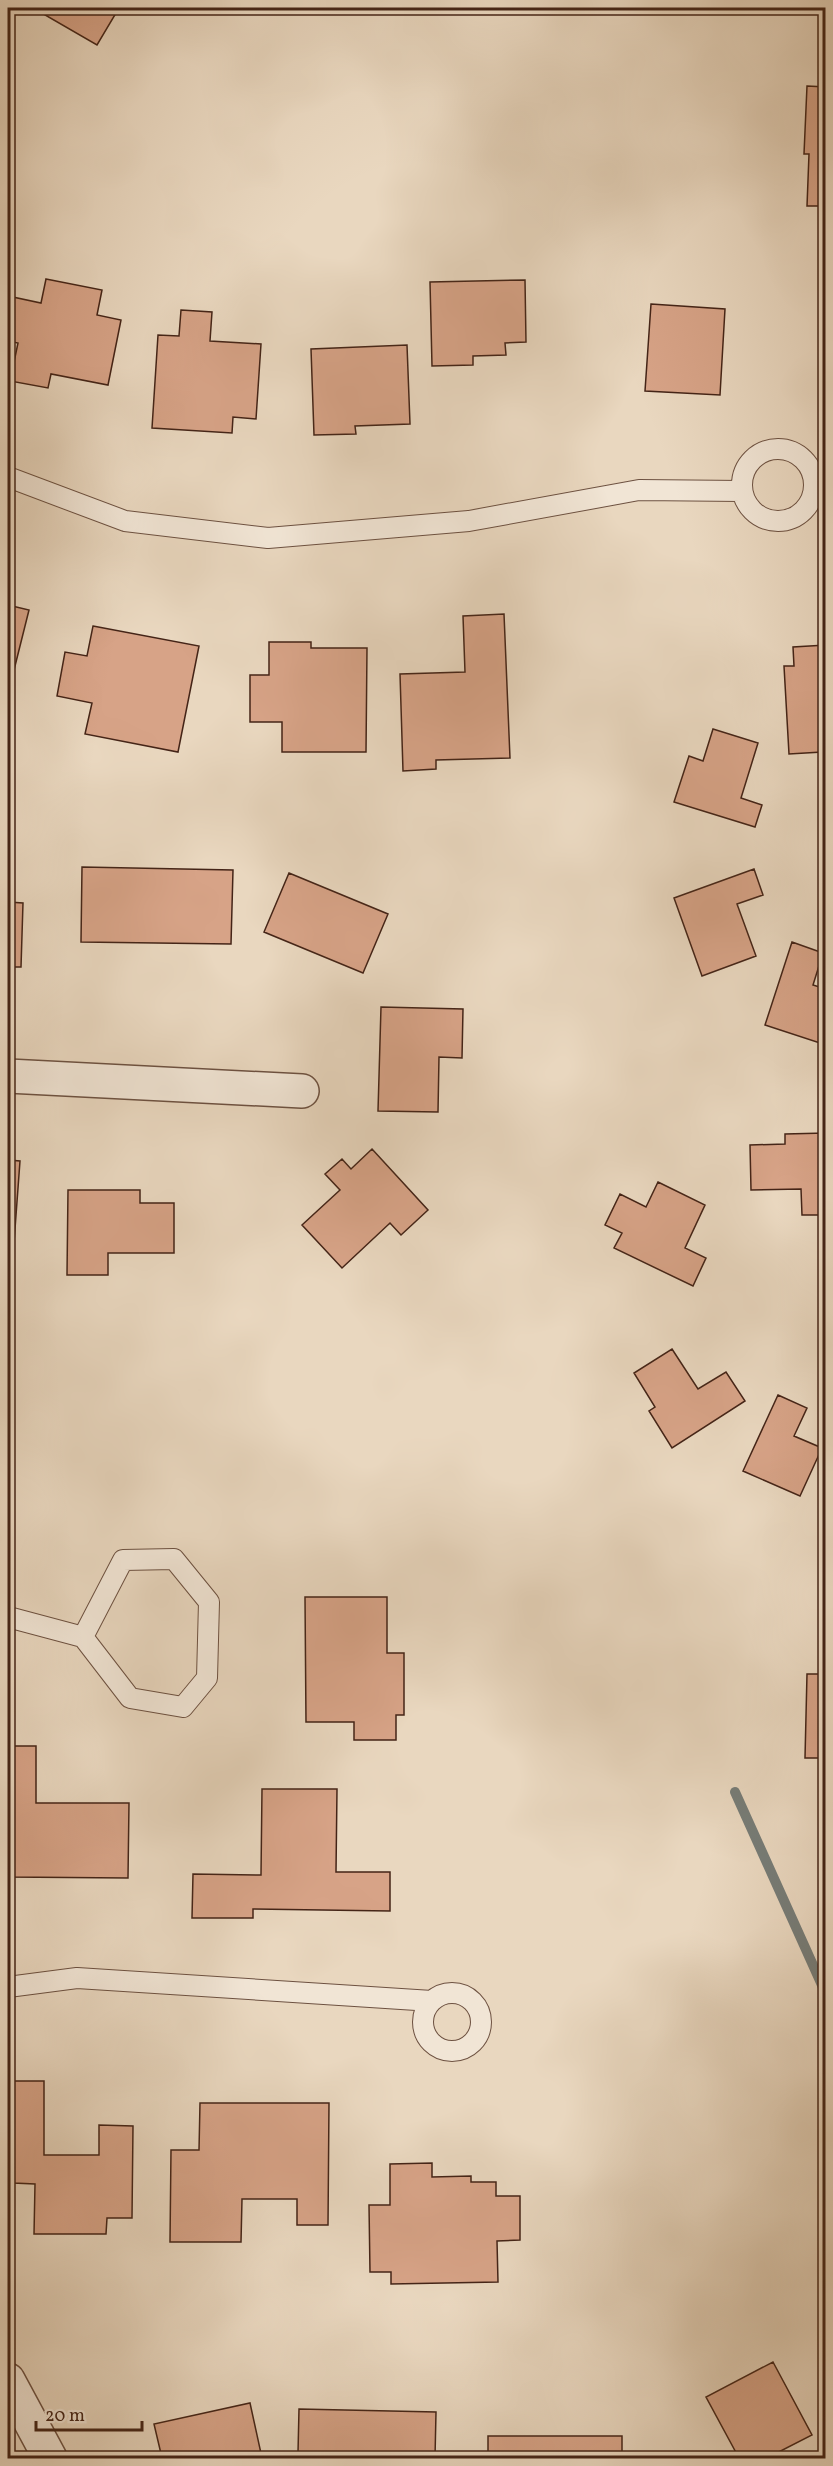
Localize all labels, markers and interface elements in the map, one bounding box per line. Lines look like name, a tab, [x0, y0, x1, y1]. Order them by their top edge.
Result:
scale bar	[36, 2394, 142, 2432]
text: 20 m	[45, 2404, 85, 2429]

